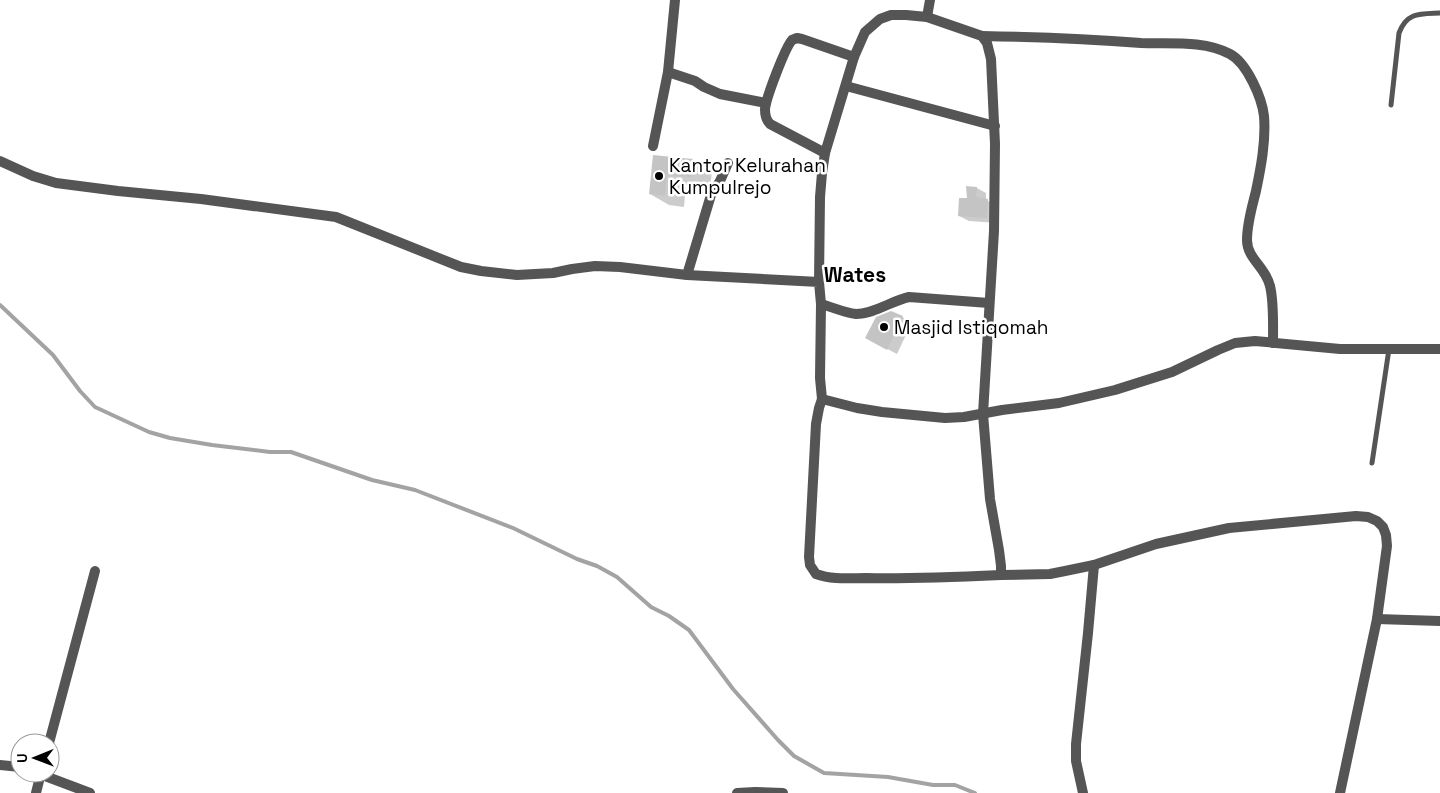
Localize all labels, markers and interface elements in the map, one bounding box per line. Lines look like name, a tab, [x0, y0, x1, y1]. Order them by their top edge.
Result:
place label: Kantor Kelurahan Kumpulrejo	[669, 153, 826, 200]
marker: Kantor Kelurahan Kumpulrejo	[653, 170, 665, 182]
district label: Wates	[824, 261, 886, 288]
place label: Masjid Istiqomah	[894, 315, 1048, 340]
marker: Masjid Istiqomah	[878, 321, 890, 333]
north arrow	[10, 733, 60, 783]
text: U	[13, 753, 31, 763]

